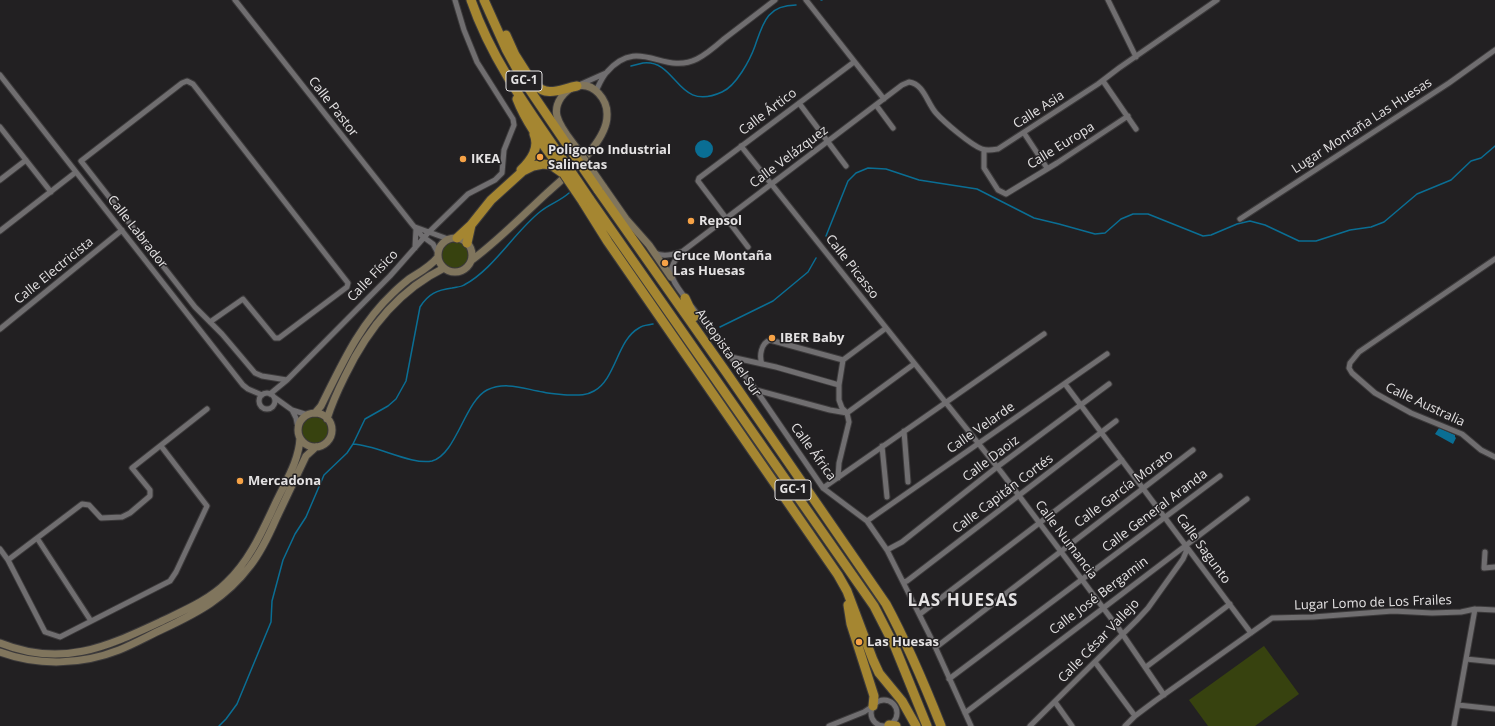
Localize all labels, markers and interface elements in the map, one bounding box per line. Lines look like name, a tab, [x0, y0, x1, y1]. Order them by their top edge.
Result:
road number: GC-1	[506, 71, 542, 91]
street label: Calle Pastor	[305, 74, 361, 140]
street label: Lugar Montaña Las Huesas	[1289, 75, 1435, 177]
street label: Calle Ártico	[736, 85, 800, 139]
street label: Calle Asia	[1011, 88, 1067, 132]
street label: Calle Europa	[1025, 119, 1097, 173]
street label: Calle Velázquez	[747, 123, 831, 191]
place label: Poligono Industrial Salinetas	[548, 142, 671, 173]
place label: IKEA	[471, 151, 500, 167]
marker: Poligono Industrial Salinetas	[535, 152, 545, 162]
marker: IKEA	[458, 154, 468, 164]
street label: Calle Labrador	[104, 192, 170, 272]
place label: Repsol	[699, 213, 742, 229]
marker: Repsol	[686, 216, 696, 226]
street label: Calle Picasso	[822, 232, 882, 302]
street label: Calle Electricista	[11, 234, 97, 308]
street label: Calle Físico	[344, 247, 402, 305]
place label: Cruce Montaña Las Huesas	[673, 248, 772, 279]
marker: Cruce Montaña Las Huesas	[660, 258, 670, 268]
street label: Autopista del Sur	[692, 306, 764, 400]
place label: IBER Baby	[780, 330, 844, 346]
marker: IBER Baby	[767, 333, 777, 343]
street label: Calle Australia	[1383, 380, 1467, 430]
street label: Calle Velarde	[944, 399, 1018, 457]
street label: Calle África	[787, 420, 839, 484]
street label: Calle Daoiz	[960, 433, 1022, 485]
street label: Calle García Morato	[1072, 447, 1176, 531]
street label: Calle Capitán Cortés	[950, 451, 1056, 537]
street label: Calle General Aranda	[1099, 466, 1211, 556]
place label: Mercadona	[248, 473, 321, 489]
marker: Mercadona	[235, 476, 245, 486]
road number: GC-1	[775, 480, 811, 500]
street label: Calle Numancia	[1031, 498, 1101, 582]
street label: Calle Sagunto	[1172, 511, 1234, 587]
street label: Calle José Bergamin	[1047, 554, 1151, 638]
district label: LAS HUESAS	[908, 591, 1018, 611]
street label: Lugar Lomo de Los Frailes	[1294, 592, 1452, 614]
street label: Calle César Vallejo	[1055, 596, 1143, 686]
place label: Las Huesas	[867, 634, 939, 650]
marker: Las Huesas	[854, 637, 864, 647]

